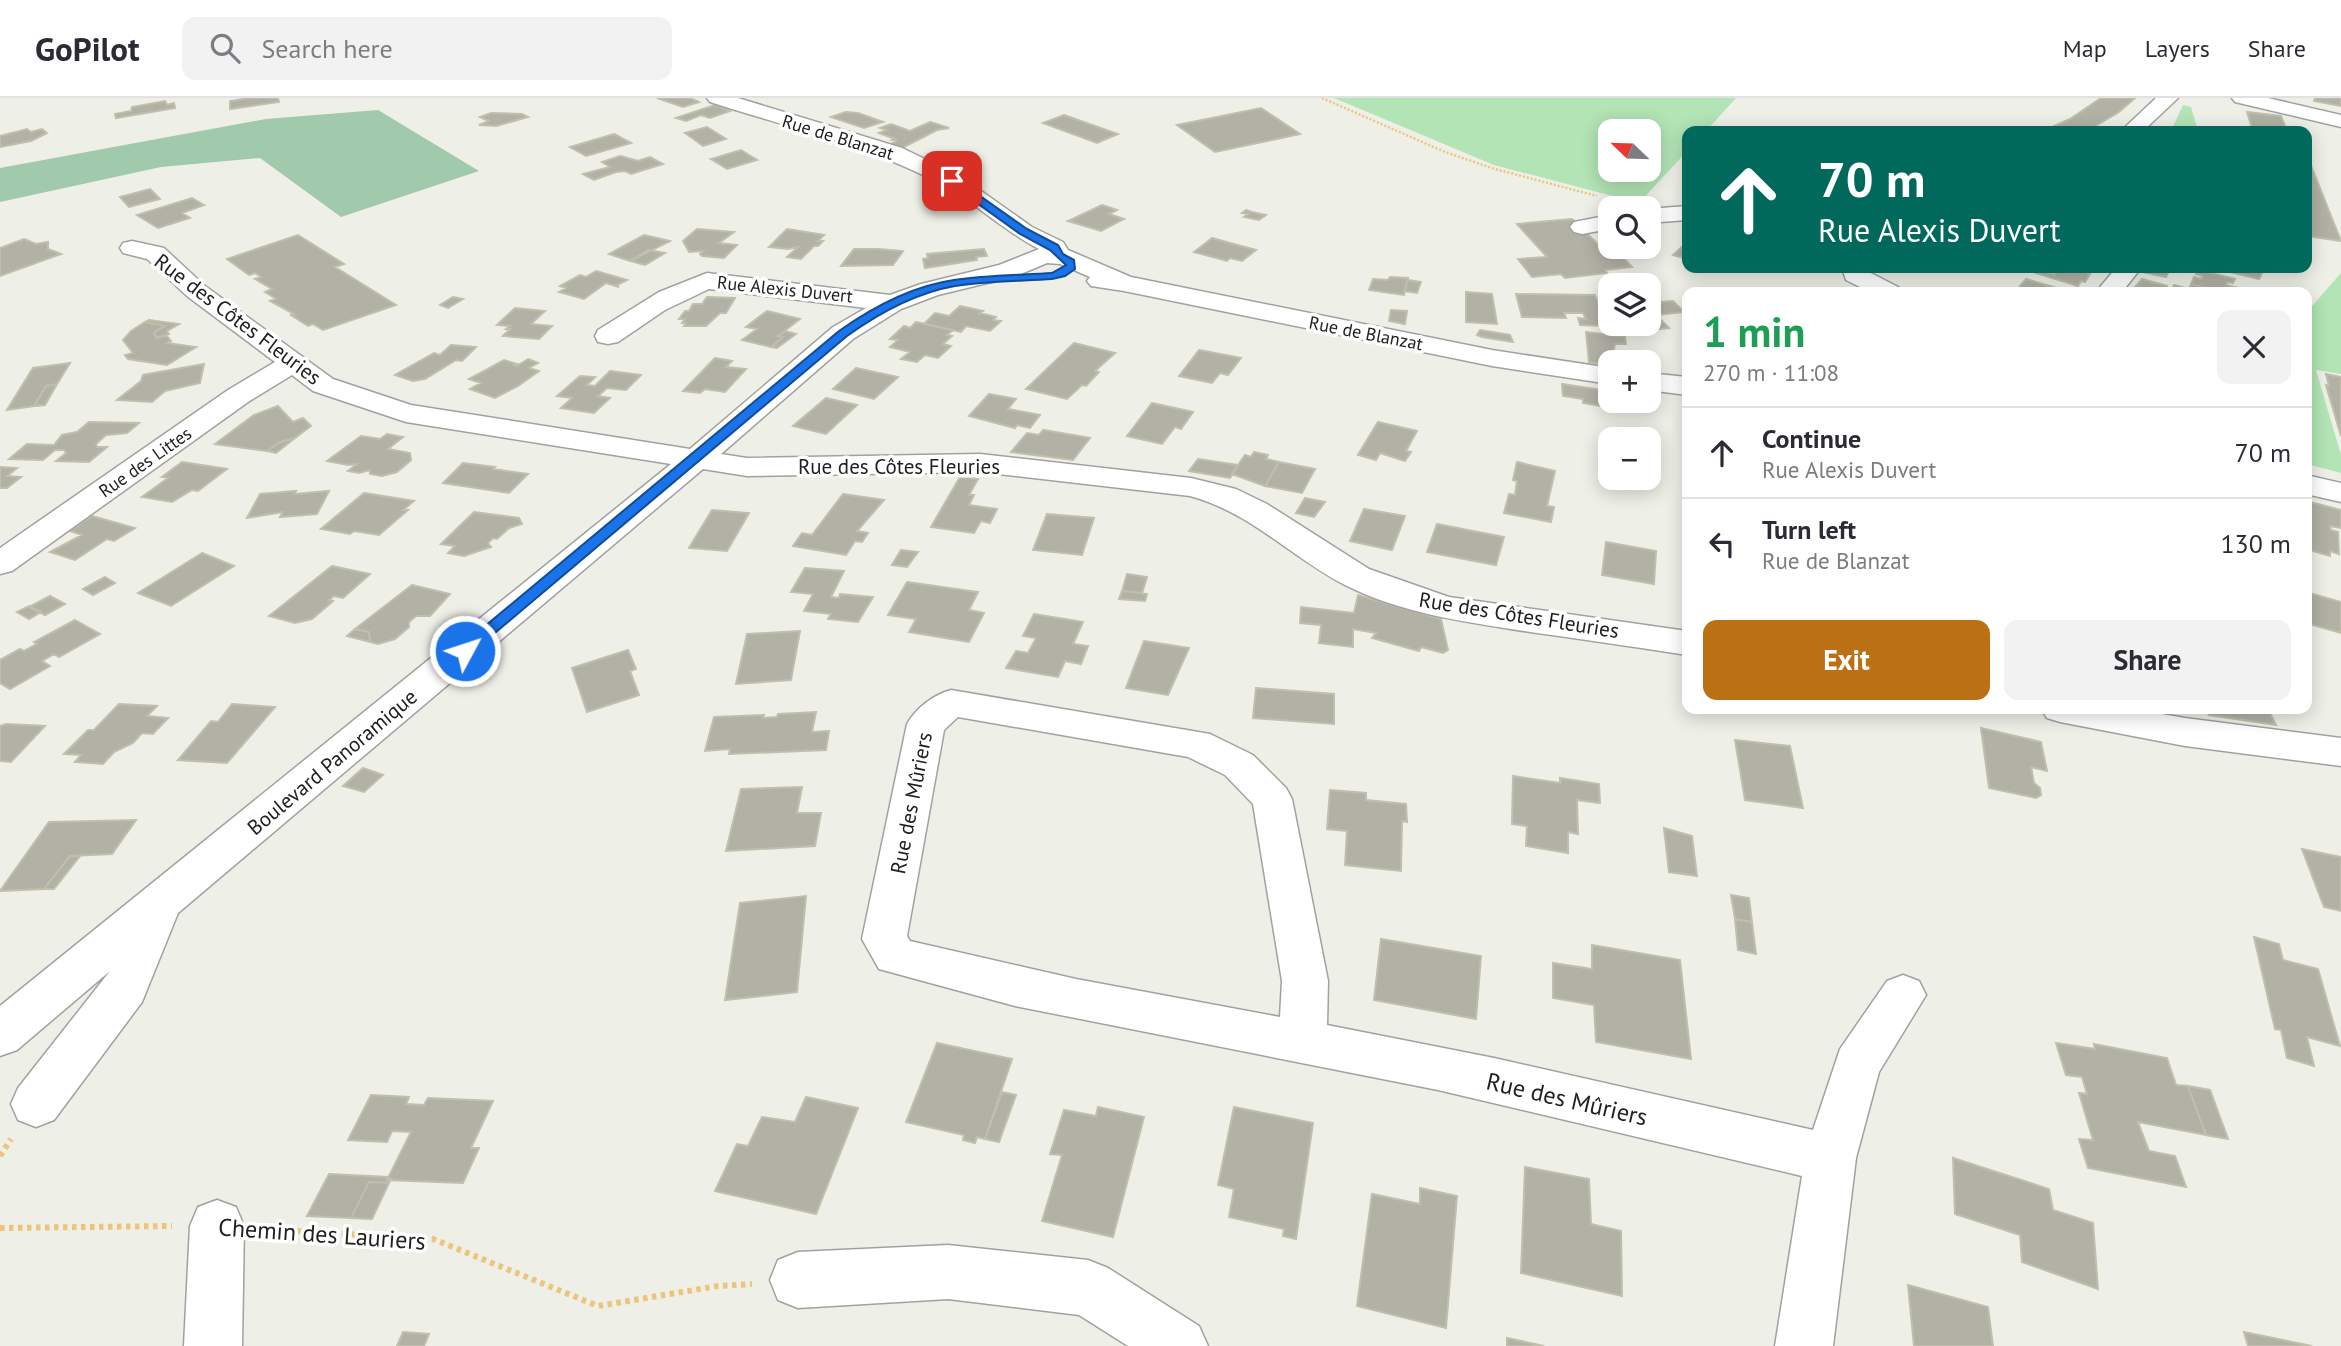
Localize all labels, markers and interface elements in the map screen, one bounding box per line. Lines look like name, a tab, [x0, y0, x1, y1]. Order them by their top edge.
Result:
search box	[182, 17, 672, 80]
text: GoPilot	[35, 27, 140, 70]
icon: search	[206, 29, 244, 67]
text: Search here	[262, 32, 393, 65]
text: Map	[2063, 33, 2107, 64]
text: Layers	[2145, 33, 2210, 64]
text: Share	[2248, 33, 2306, 64]
street label: Rue de Blanzat	[779, 109, 897, 165]
north arrow	[1598, 119, 1661, 182]
map controls	[1598, 119, 1661, 490]
text: 70 m	[1818, 147, 1925, 211]
pin	[922, 151, 982, 211]
icon: ahead	[1703, 154, 1794, 245]
icon: arrive	[933, 162, 971, 200]
button: search	[1598, 196, 1661, 259]
text: Rue Alexis Duvert	[1818, 209, 2061, 251]
street label: Rue des Côtes Fleuries	[149, 247, 327, 391]
street label: Rue Alexis Duvert	[716, 270, 854, 308]
button: layers	[1598, 273, 1661, 336]
text: 1 min	[1703, 304, 1805, 359]
button: close	[2217, 310, 2291, 384]
street label: Rue de Blanzat	[1307, 311, 1425, 355]
button: +	[1598, 350, 1661, 413]
text: 270 m · 11:08	[1703, 358, 1839, 387]
street label: Rue des Littes	[94, 422, 196, 502]
text: Continue	[1762, 422, 1861, 455]
button: −	[1598, 427, 1661, 490]
icon: ahead	[1703, 434, 1741, 472]
text: 70 m	[2235, 436, 2291, 469]
street label: Rue des Côtes Fleuries	[798, 453, 1000, 480]
text: Rue Alexis Duvert	[1762, 455, 1936, 484]
text: Turn left	[1762, 513, 1856, 546]
icon: left	[1703, 525, 1741, 563]
text: 130 m	[2220, 527, 2291, 560]
text: Rue de Blanzat	[1762, 546, 1910, 575]
street label: Rue des Côtes Fleuries	[1417, 586, 1621, 644]
position arrow	[428, 614, 502, 688]
button: Exit	[1703, 620, 1990, 700]
button: Share	[2004, 620, 2291, 700]
street label: Boulevard Panoramique	[242, 683, 422, 841]
street label: Rue des Mûriers	[884, 730, 938, 876]
street label: Rue des Mûriers	[1484, 1065, 1650, 1133]
street label: Chemin des Lauriers	[217, 1211, 427, 1257]

